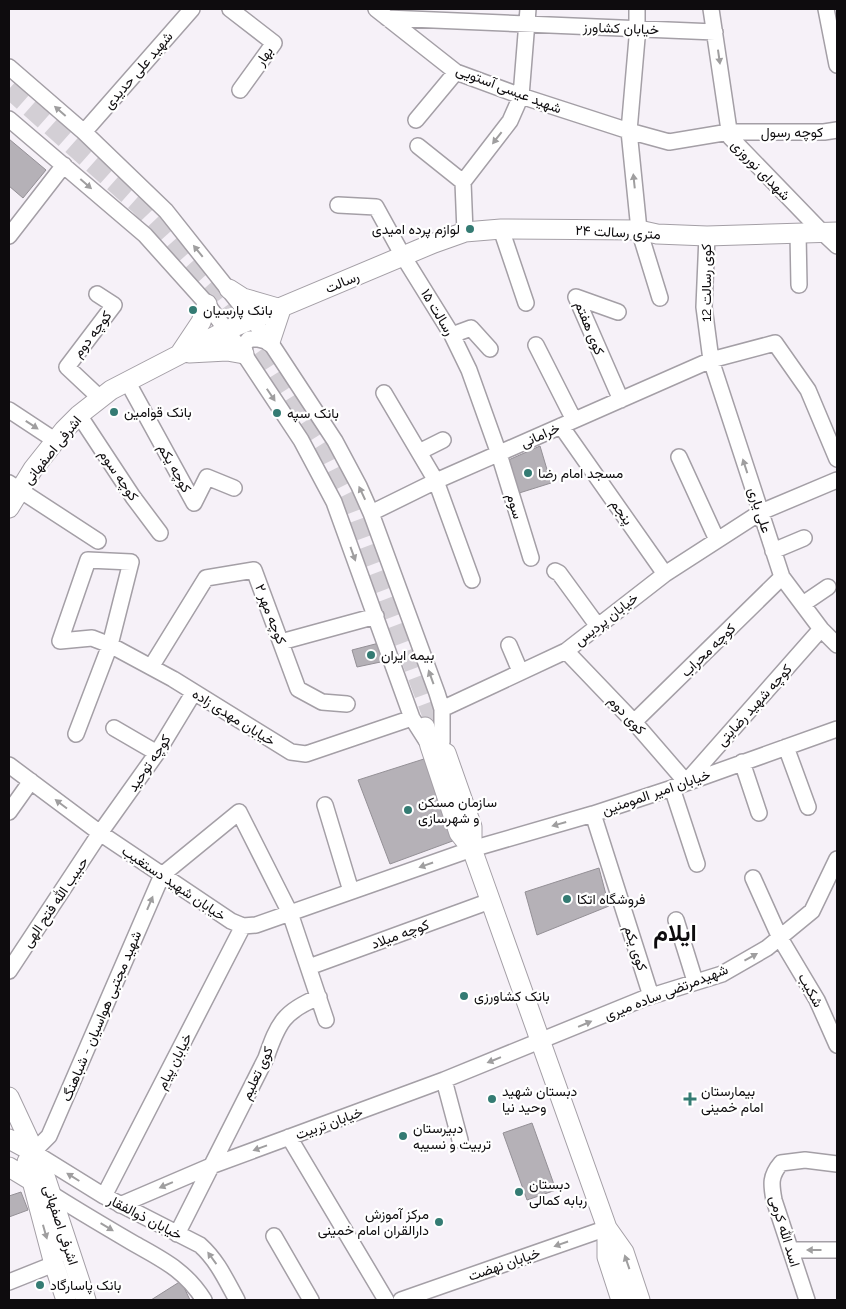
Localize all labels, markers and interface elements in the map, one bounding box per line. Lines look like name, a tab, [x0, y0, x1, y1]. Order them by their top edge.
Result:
street label: خیابان کشاورز	[582, 19, 659, 38]
street label: شهید علی حدیدی	[100, 28, 177, 113]
street label: بهار	[251, 43, 277, 70]
one-way arrow	[715, 49, 723, 65]
street label: شهید عیسی آستویی	[454, 61, 564, 117]
one-way arrow	[53, 105, 66, 116]
street label: کوچه رسول	[761, 124, 823, 142]
one-way arrow	[492, 131, 503, 144]
street label: شهدای نوروزی	[727, 136, 794, 204]
one-way arrow	[630, 173, 638, 189]
one-way arrow	[80, 178, 92, 189]
place label: لوازم پرده امیدی	[372, 221, 460, 239]
street label: ۲۴ متری رسالت	[575, 222, 661, 243]
marker: لوازم پرده امیدی	[464, 223, 476, 235]
street label: کوی رسالت 12	[698, 244, 715, 322]
one-way arrow	[193, 245, 204, 258]
street label: رسالت	[323, 268, 362, 297]
street label: رسالت ۱۵	[417, 286, 458, 339]
street label: کوی هفتم	[571, 299, 608, 358]
place label: بانک پارسیان	[203, 302, 273, 320]
marker: بانک پارسیان	[187, 304, 199, 316]
street label: کوچه دوم	[69, 308, 116, 362]
one-way arrow	[266, 388, 275, 401]
place label: بانک قوامین	[124, 404, 192, 421]
place label: بانک سپه	[287, 405, 339, 423]
marker: بانک قوامین	[108, 406, 120, 418]
marker: بانک سپه	[271, 407, 283, 419]
street label: اشرفی اصفهانی	[20, 413, 85, 488]
street label: خرامانی	[518, 419, 563, 452]
one-way arrow	[26, 420, 39, 430]
street label: کوچه یکم	[153, 441, 195, 496]
street label: کوچه سوم	[94, 446, 142, 505]
one-way arrow	[741, 458, 749, 473]
place label: مسجد امام رضا	[538, 465, 623, 482]
marker: مسجد امام رضا	[522, 467, 534, 479]
street label: علی یاری	[744, 485, 775, 535]
one-way arrow	[358, 486, 366, 500]
street label: سوم	[503, 491, 526, 521]
street label: پنجم	[606, 496, 636, 529]
one-way arrow	[349, 547, 357, 562]
street label: کوچه مهر ۲	[250, 582, 290, 647]
street label: خیابان پردیس	[571, 589, 642, 650]
street label: کوچه محراب	[677, 620, 740, 681]
place label: بیمه ایران	[381, 647, 434, 664]
marker: بیمه ایران	[365, 649, 377, 661]
street label: کوچه شهید رضایتی	[713, 661, 796, 750]
one-way arrow	[427, 670, 434, 685]
street label: خیابان مهدی زاده	[189, 685, 278, 750]
street label: کوی دوم	[604, 692, 649, 738]
street label: کوچه توحید	[124, 732, 175, 796]
street label: خیابان امیر المومنین	[600, 766, 713, 819]
place label: سازمان مسکن و شهرسازی	[418, 794, 497, 827]
one-way arrow	[54, 799, 68, 809]
marker: سازمان مسکن و شهرسازی	[402, 804, 414, 816]
one-way arrow	[552, 820, 567, 828]
street label: خیابان شهید دستغیب	[118, 842, 229, 925]
street label: حبیب الله فتح الهی	[19, 854, 94, 952]
one-way arrow	[418, 861, 433, 869]
place label: فروشگاه اتکا	[577, 891, 645, 908]
marker: فروشگاه اتکا	[561, 893, 573, 905]
one-way arrow	[146, 896, 154, 910]
street label: کوچه میلاد	[369, 916, 432, 954]
district label: ایلام	[653, 918, 697, 949]
street label: کوی یکم	[620, 924, 651, 973]
street label: شهید مجتبی هواسیان - شباهنگ	[58, 928, 145, 1104]
one-way arrow	[744, 953, 759, 961]
street label: شهیدمرتضی ساده میری	[602, 961, 730, 1024]
street label: شکیب	[794, 970, 827, 1010]
place label: بانک کشاورزی	[474, 988, 550, 1005]
marker: بانک کشاورزی	[458, 990, 470, 1002]
one-way arrow	[578, 1019, 592, 1027]
street label: خیابان پیام	[153, 1030, 197, 1093]
street label: کوی تعلیم	[238, 1044, 277, 1102]
one-way arrow	[487, 1057, 501, 1065]
place label: دبستان شهید وحید نیا	[502, 1083, 578, 1116]
place label: بیمارستان امام خمینی	[701, 1083, 764, 1116]
marker: بیمارستان امام خمینی	[683, 1092, 697, 1106]
marker: دبستان شهید وحید نیا	[486, 1093, 498, 1105]
street label: خیابان تربیت	[293, 1103, 365, 1144]
place label: دبیرستان تربیت و نسیبه	[413, 1120, 491, 1153]
marker: دبیرستان تربیت و نسیبه	[397, 1130, 409, 1142]
one-way arrow	[252, 1144, 267, 1152]
one-way arrow	[67, 1172, 80, 1181]
place label: دبستان ربابه کمالی	[529, 1176, 587, 1209]
one-way arrow	[158, 1181, 173, 1189]
street label: اشرفی اصفهانی	[40, 1183, 82, 1267]
marker: دبستان ربابه کمالی	[513, 1186, 525, 1198]
street label: خیابان ذوالفقار	[104, 1191, 185, 1244]
street label: اسد الله کرمی	[766, 1193, 803, 1269]
place label: مرکز آموزش دارالقران امام خمینی	[318, 1206, 429, 1239]
marker: مرکز آموزش دارالقران امام خمینی	[433, 1216, 445, 1228]
one-way arrow	[101, 1223, 114, 1232]
one-way arrow	[42, 1224, 50, 1239]
one-way arrow	[553, 1241, 568, 1248]
street label: خیابان نهضت	[466, 1244, 542, 1285]
one-way arrow	[806, 1246, 822, 1254]
one-way arrow	[207, 1251, 217, 1265]
one-way arrow	[623, 1254, 631, 1269]
place label: بانک پاسارگاد	[50, 1277, 121, 1295]
marker: بانک پاسارگاد	[34, 1279, 46, 1291]

